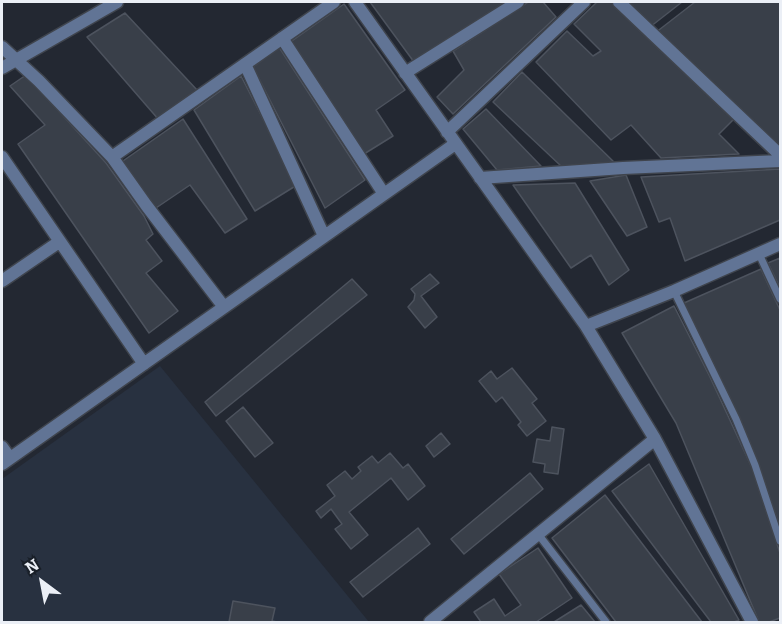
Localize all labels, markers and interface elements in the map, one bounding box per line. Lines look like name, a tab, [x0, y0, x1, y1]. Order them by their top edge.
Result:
north arrow	[12, 552, 72, 612]
text: N	[22, 555, 42, 578]

